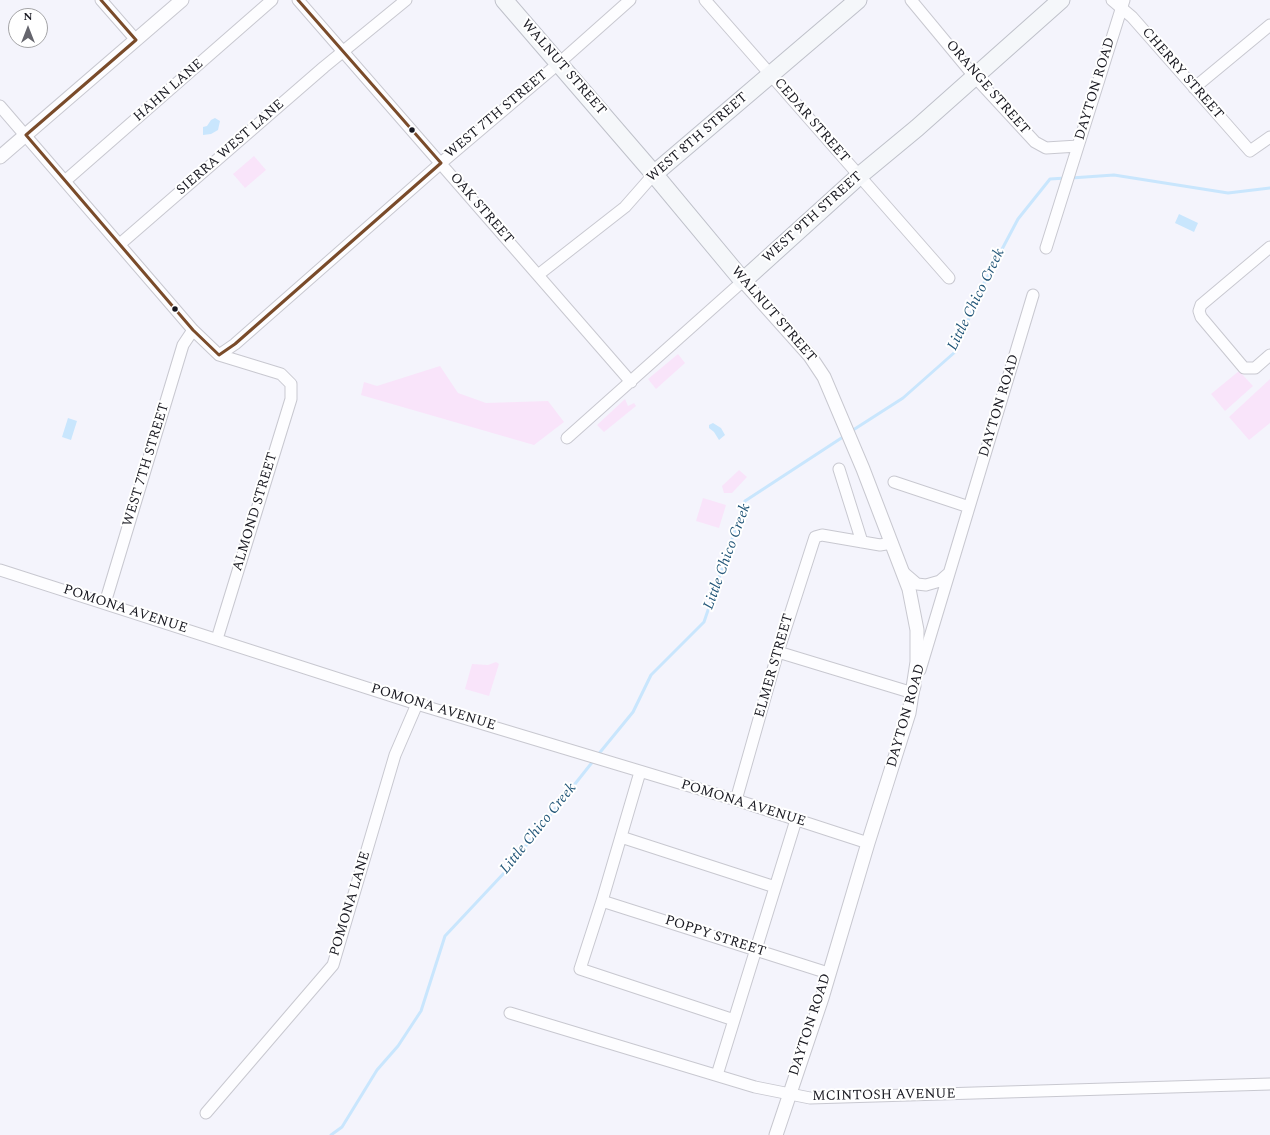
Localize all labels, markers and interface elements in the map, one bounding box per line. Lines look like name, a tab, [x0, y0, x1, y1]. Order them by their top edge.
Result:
north arrow	[8, 8, 48, 48]
text: N	[24, 8, 32, 25]
street label: WALNUT STREET	[517, 17, 609, 119]
street label: CHERRY STREET	[1138, 25, 1226, 123]
street label: DAYTON ROAD	[1072, 35, 1120, 143]
street label: ORANGE STREET	[941, 37, 1033, 139]
street label: HAHN LANE	[131, 56, 207, 126]
street label: WEST 7TH STREET	[442, 67, 552, 163]
street label: CEDAR STREET	[770, 75, 852, 167]
street label: WEST 8TH STREET	[644, 90, 752, 186]
street label: SIERRA WEST LANE	[174, 97, 288, 199]
unlabelled marker	[407, 125, 417, 135]
street label: WEST 9TH STREET	[760, 169, 866, 267]
street label: OAK STREET	[446, 170, 516, 248]
water label: Little Chico Creek	[944, 246, 1010, 354]
street label: WALNUT STREET	[727, 264, 819, 366]
unlabelled marker	[170, 304, 180, 314]
street label: DAYTON ROAD	[976, 352, 1024, 460]
street label: WEST 7TH STREET	[120, 401, 174, 529]
street label: ALMOND STREET	[230, 451, 282, 573]
water label: Little Chico Creek	[700, 502, 756, 612]
street label: POMONA AVENUE	[61, 582, 189, 638]
street label: ELMER STREET	[752, 612, 798, 720]
street label: DAYTON ROAD	[884, 662, 930, 770]
street label: POMONA AVENUE	[368, 681, 498, 735]
street label: POMONA AVENUE	[678, 777, 808, 831]
water label: Little Chico Creek	[497, 780, 581, 878]
street label: POMONA LANE	[327, 850, 375, 958]
street label: POPPY STREET	[662, 913, 768, 961]
street label: DAYTON ROAD	[787, 972, 835, 1078]
street label: MCINTOSH AVENUE	[812, 1086, 956, 1106]

